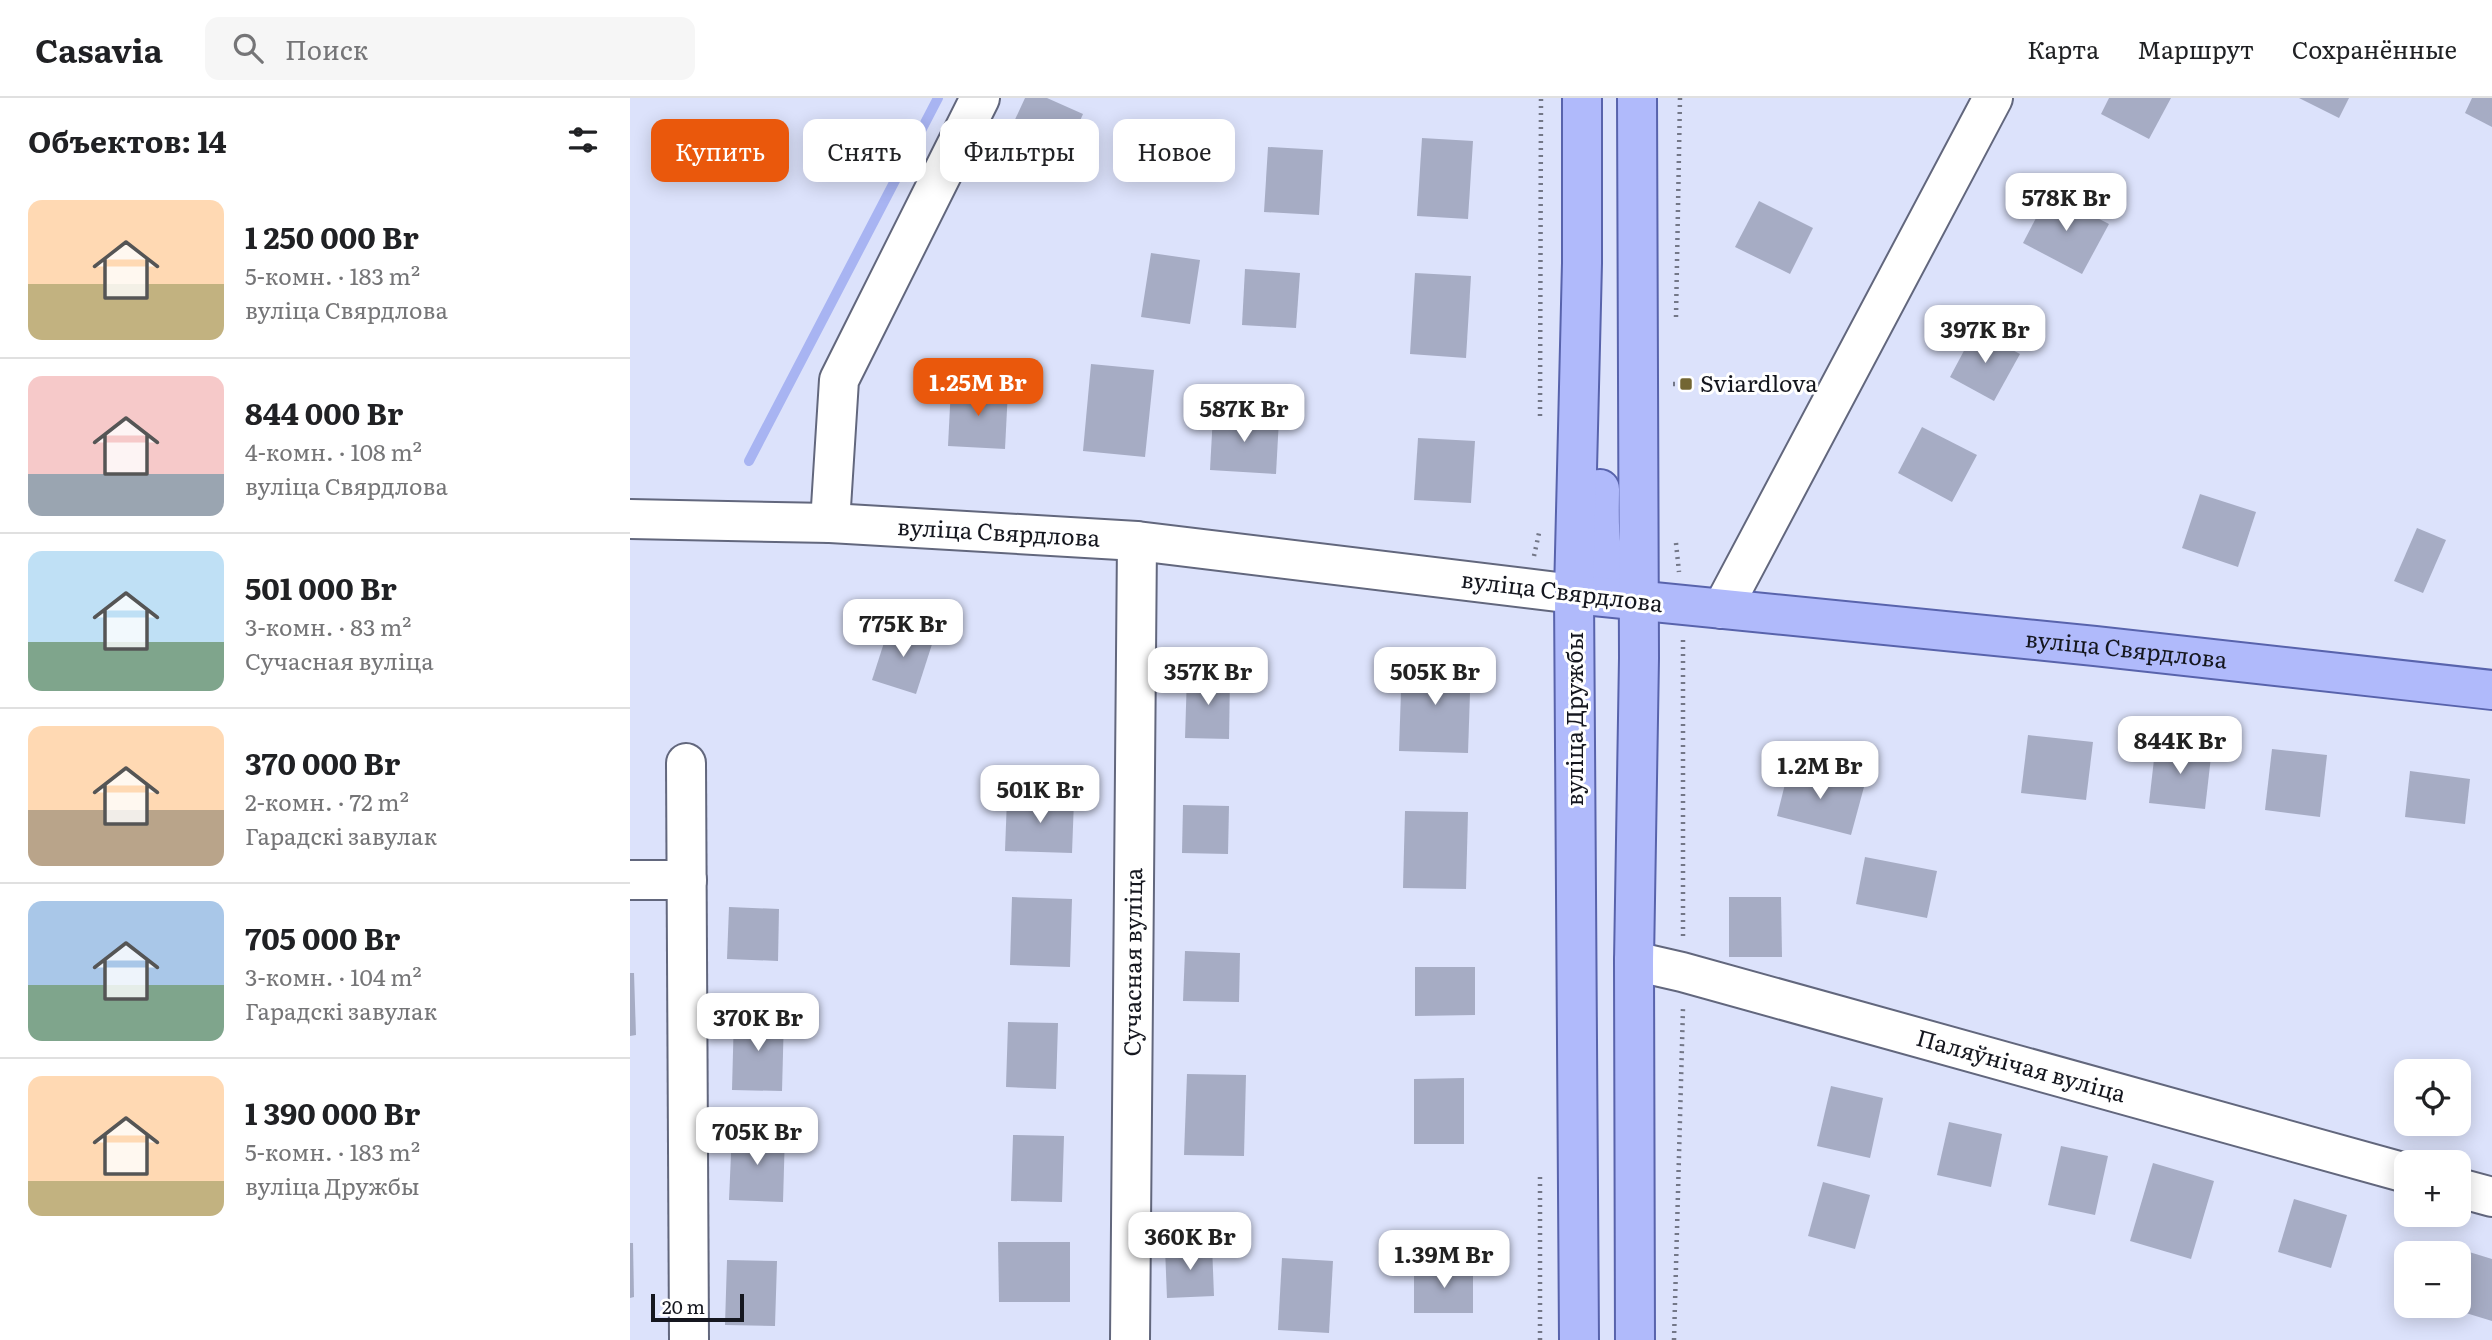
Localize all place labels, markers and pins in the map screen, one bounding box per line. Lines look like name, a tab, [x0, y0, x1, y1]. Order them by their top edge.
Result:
pin: 578K Br	[2001, 174, 2131, 233]
pin: 397K Br	[1920, 306, 2050, 365]
pin: 1.25M Br	[906, 358, 1050, 418]
place label: Sviardlova	[1700, 365, 1818, 399]
marker: Sviardlova	[1678, 376, 1694, 392]
pin: 587K Br	[1179, 384, 1309, 444]
pin: 775K Br	[838, 600, 968, 659]
pin: 357K Br	[1143, 648, 1273, 707]
pin: 505K Br	[1370, 648, 1500, 707]
pin: 844K Br	[2115, 716, 2245, 776]
pin: 1.2M Br	[1755, 742, 1885, 801]
pin: 501K Br	[975, 766, 1105, 825]
pin: 370K Br	[693, 993, 823, 1053]
pin: 705K Br	[692, 1108, 822, 1167]
pin: 360K Br	[1125, 1212, 1255, 1272]
pin: 1.39M Br	[1372, 1230, 1516, 1290]

